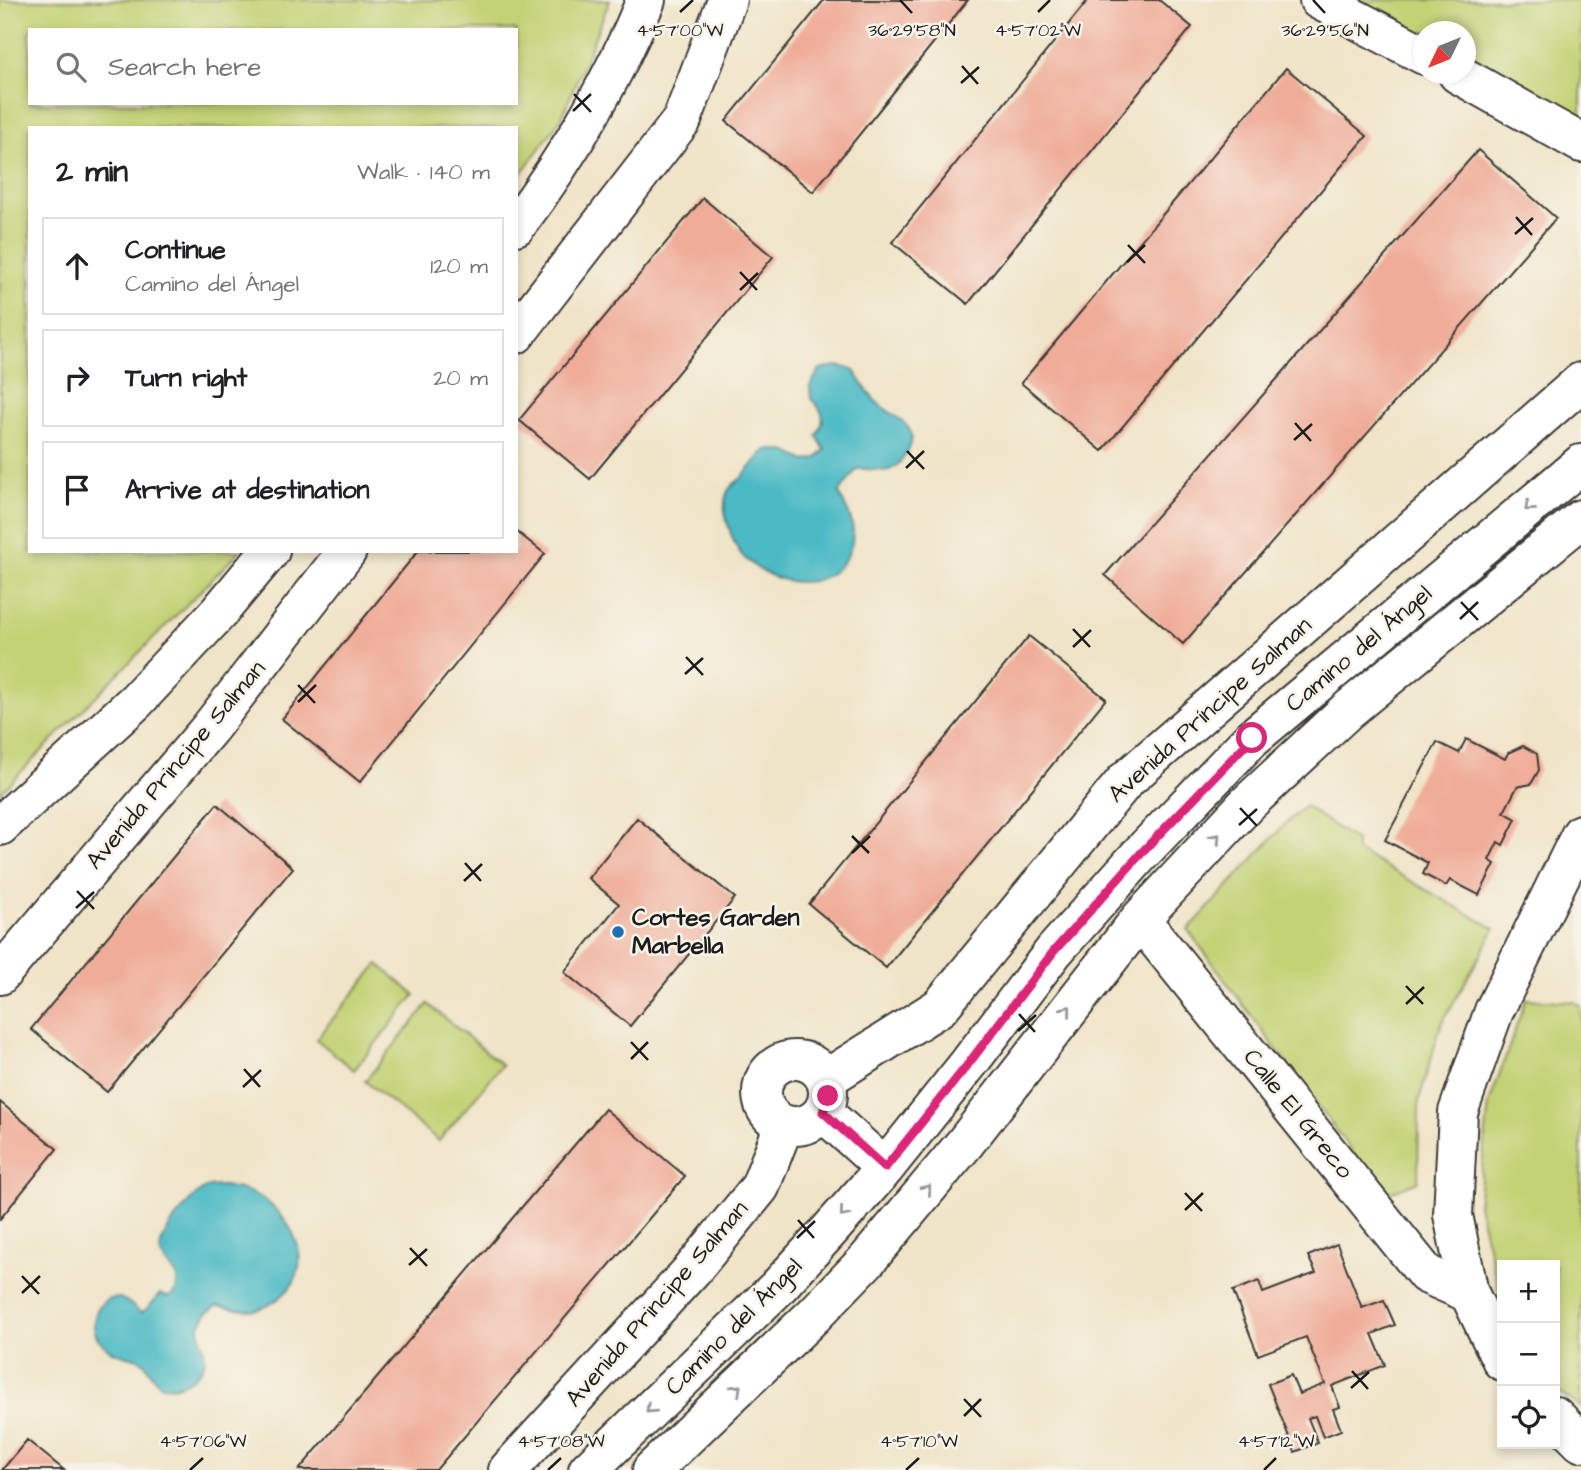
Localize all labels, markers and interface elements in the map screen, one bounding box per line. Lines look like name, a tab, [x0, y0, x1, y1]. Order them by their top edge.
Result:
text: 4°57'00"W	[637, 18, 723, 43]
text: 36°29'58"N	[868, 18, 956, 43]
text: 4°57'02"W	[995, 18, 1081, 43]
text: 36°29'56"N	[1281, 18, 1369, 43]
north arrow	[1413, 21, 1476, 84]
search box	[28, 28, 518, 105]
icon: search	[52, 48, 90, 86]
text: Search here	[108, 49, 261, 85]
text: 2 min	[56, 151, 128, 193]
text: Walk · 140 m	[357, 156, 490, 188]
text: Continue	[125, 232, 226, 268]
icon: ahead	[58, 247, 96, 285]
text: 120 m	[430, 250, 488, 282]
text: Camino del Ángel	[125, 268, 299, 300]
icon: right	[58, 359, 96, 397]
text: Turn right	[125, 360, 247, 396]
text: 20 m	[433, 362, 488, 394]
icon: arrive	[58, 471, 96, 509]
text: Arrive at destination	[125, 472, 370, 508]
one-way arrow	[1524, 499, 1536, 512]
street label: Camino del Ángel	[1278, 578, 1440, 721]
street label: Avenida Príncipe Salman	[1101, 609, 1319, 811]
street label: Avenida Principe Salman	[78, 653, 274, 877]
route start	[1236, 722, 1267, 753]
one-way arrow	[1208, 833, 1220, 846]
place label: Cortes Garden Marbella	[632, 901, 799, 963]
marker: Cortes Garden Marbella	[610, 924, 626, 940]
one-way arrow	[1059, 1005, 1072, 1017]
street label: Calle El Greco	[1235, 1042, 1361, 1187]
route end	[812, 1080, 843, 1111]
one-way arrow	[919, 1184, 931, 1197]
street label: Avenida Principe Salman	[558, 1193, 756, 1415]
one-way arrow	[840, 1205, 853, 1218]
street label: Camino del Ángel	[658, 1251, 811, 1404]
map controls	[1497, 1260, 1560, 1449]
button: +	[1497, 1260, 1560, 1323]
button: −	[1497, 1323, 1560, 1386]
one-way arrow	[729, 1385, 742, 1398]
button: locate	[1497, 1386, 1560, 1449]
one-way arrow	[645, 1401, 658, 1414]
text: 4°57'06"W	[160, 1429, 246, 1454]
text: 4°57'08"W	[517, 1429, 605, 1454]
text: 4°57'10"W	[880, 1429, 958, 1454]
text: 4°57'12"W	[1238, 1429, 1314, 1454]

